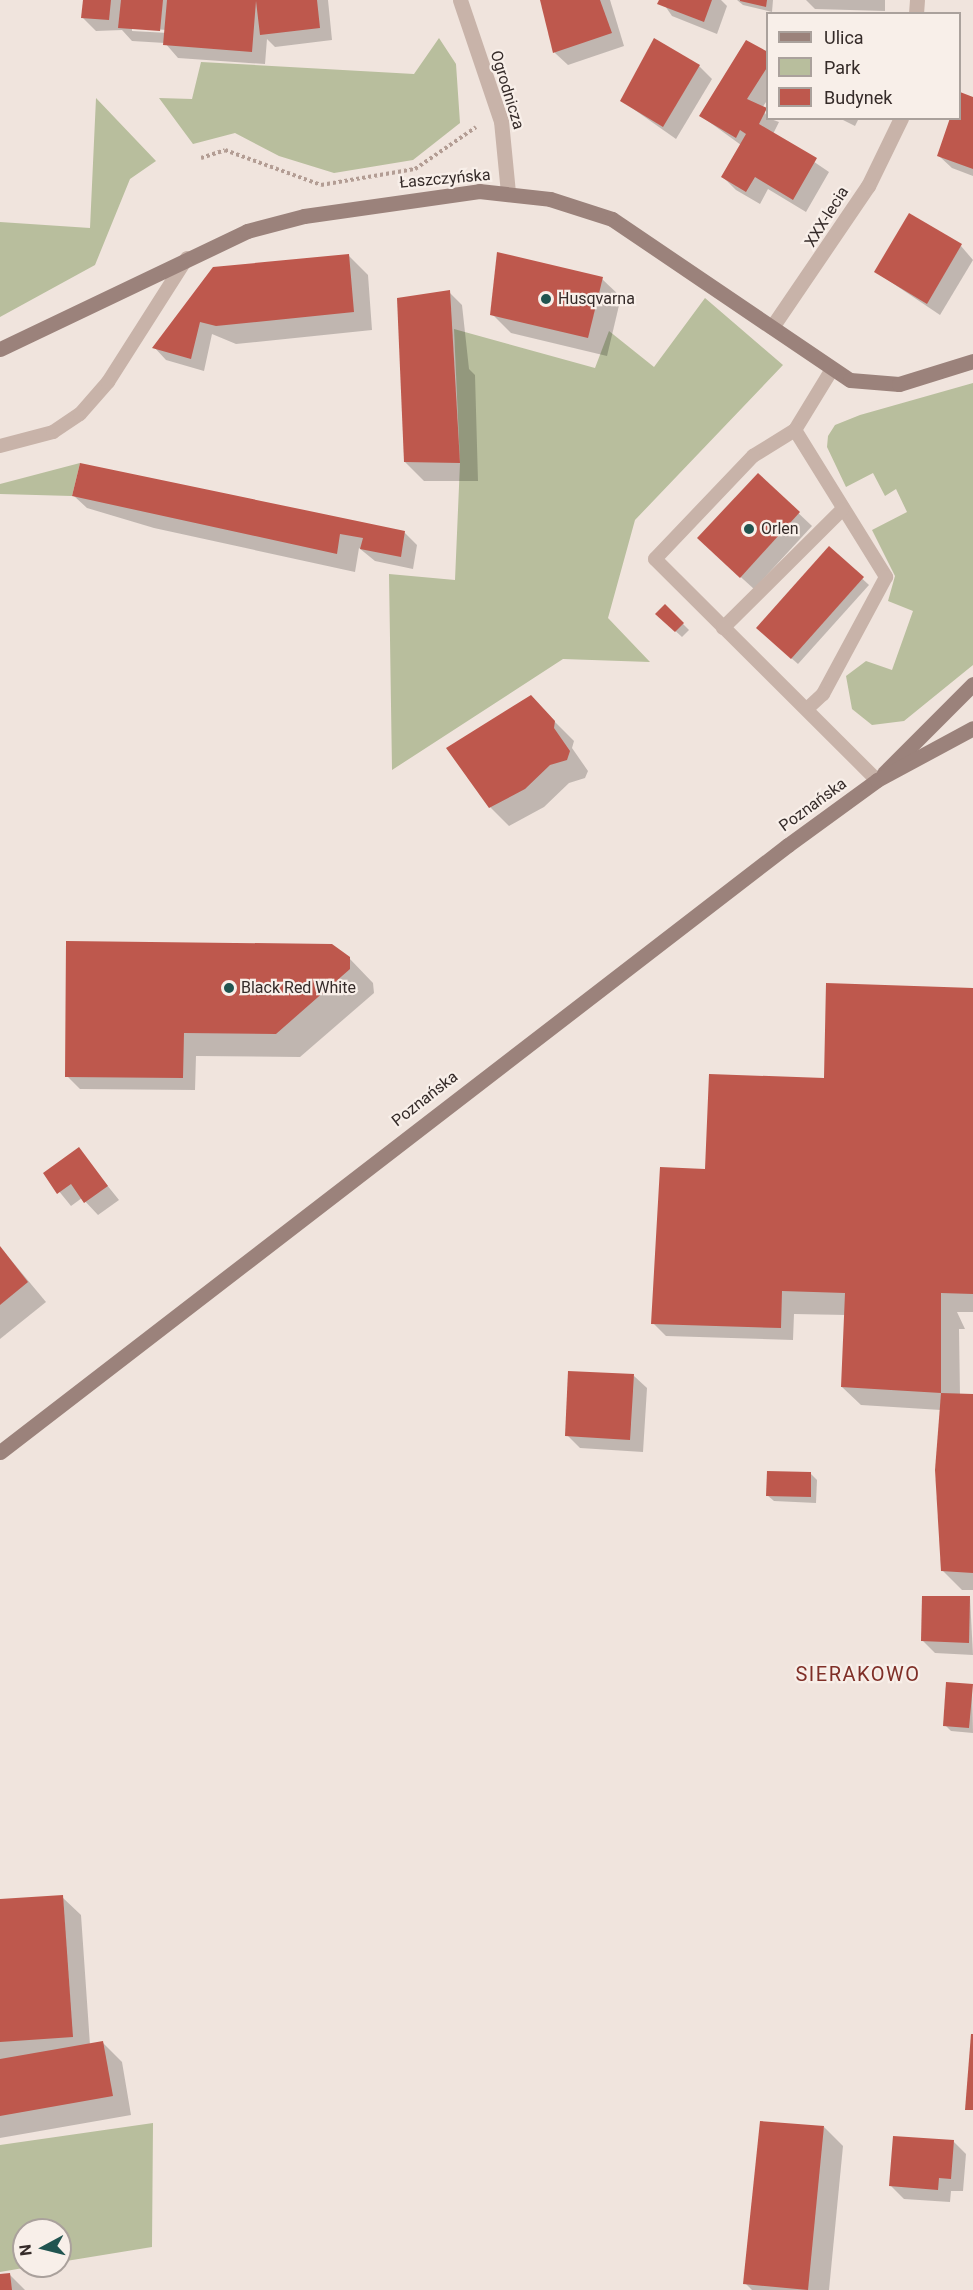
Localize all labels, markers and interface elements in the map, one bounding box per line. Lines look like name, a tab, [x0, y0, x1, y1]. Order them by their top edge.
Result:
legend	[766, 12, 961, 120]
text: Ulica	[824, 27, 864, 48]
street label: Ogrodnicza	[486, 48, 528, 132]
text: Park	[824, 57, 860, 78]
text: Budynek	[824, 87, 892, 108]
street label: Łaszczyńska	[399, 165, 491, 193]
street label: XXX-lecia	[801, 183, 853, 251]
place label: Husqvarna	[558, 289, 635, 309]
marker: Husqvarna	[539, 292, 553, 306]
place label: Orlen	[761, 519, 799, 539]
marker: Orlen	[742, 522, 756, 536]
street label: Poznańska	[776, 774, 850, 836]
place label: Black Red White	[241, 978, 356, 998]
marker: Black Red White	[222, 981, 236, 995]
street label: Poznańska	[388, 1067, 462, 1131]
district label: SIERAKOWO	[795, 1662, 921, 1686]
north arrow	[12, 2218, 72, 2278]
text: N	[16, 2243, 36, 2257]

